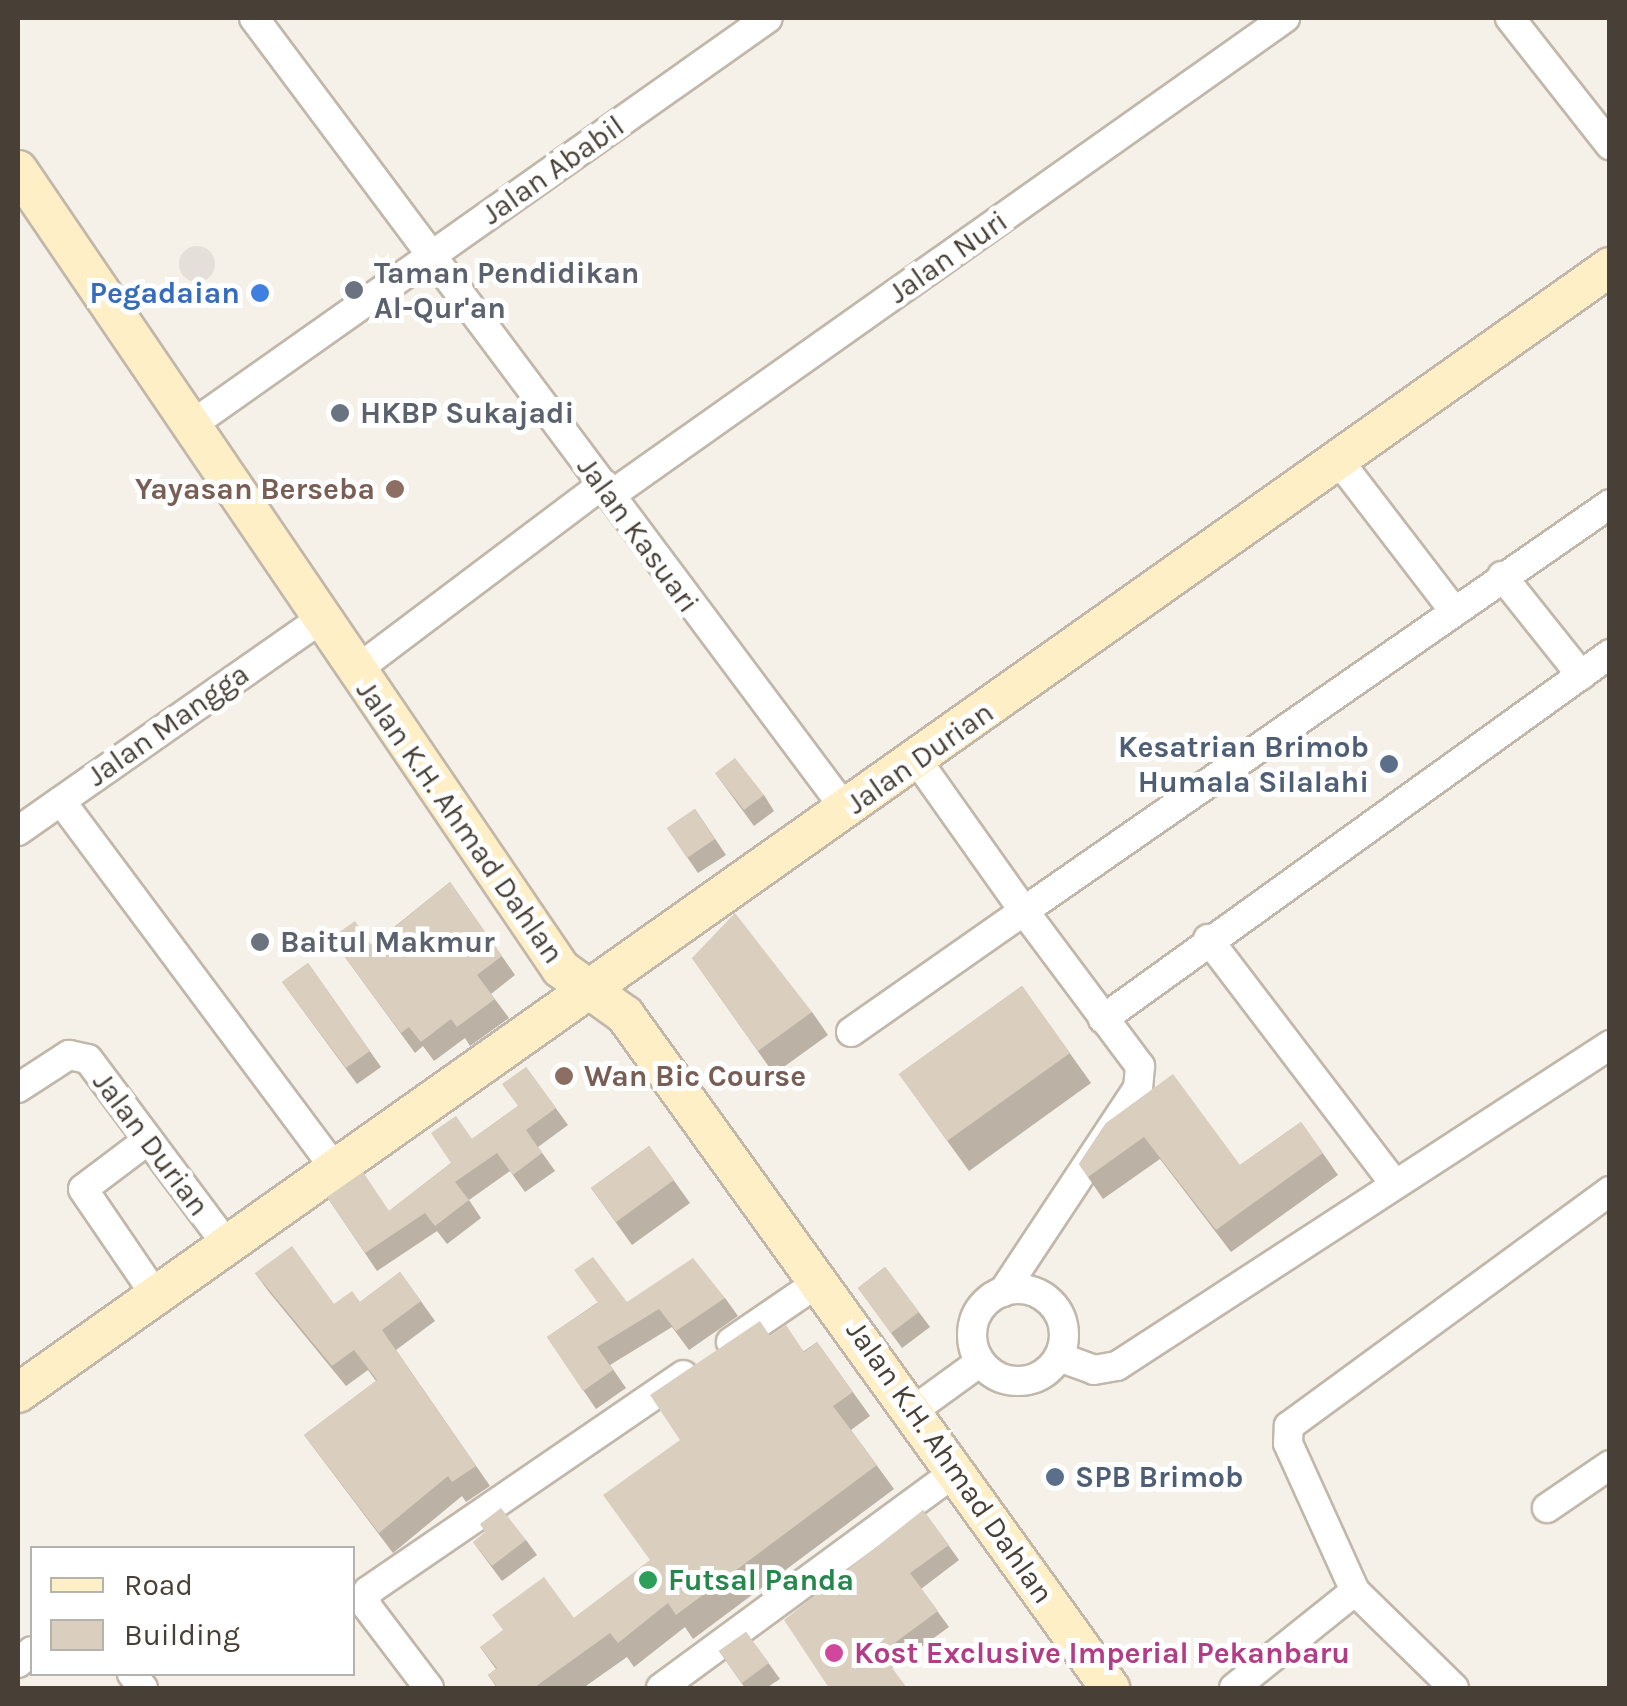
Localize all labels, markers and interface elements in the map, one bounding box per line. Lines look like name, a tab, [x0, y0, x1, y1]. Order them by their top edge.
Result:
street label: Jalan Ababil	[475, 108, 631, 232]
street label: Jalan Nuri	[881, 203, 1015, 311]
place label: Taman Pendidikan Al-Qur'an	[374, 255, 639, 326]
place label: Pegadaian	[90, 275, 240, 311]
marker: Taman Pendidikan Al-Qur'an	[343, 279, 365, 301]
marker: Pegadaian	[249, 282, 271, 304]
place label: HKBP Sukajadi	[360, 395, 574, 431]
marker: HKBP Sukajadi	[329, 402, 351, 424]
street label: Jalan Kasuari	[569, 450, 707, 620]
place label: Yayasan Berseba	[135, 471, 375, 507]
marker: Yayasan Berseba	[384, 478, 406, 500]
street label: Jalan Mangga	[80, 656, 256, 794]
street label: Jalan K.H. Ahmad Dahlan	[349, 674, 571, 970]
street label: Jalan Durian	[840, 694, 1000, 822]
place label: Kesatrian Brimob Humala Silalahi	[1118, 729, 1369, 800]
marker: Kesatrian Brimob Humala Silalahi	[1378, 753, 1400, 775]
place label: Baitul Makmur	[280, 924, 495, 960]
marker: Baitul Makmur	[249, 931, 271, 953]
place label: Wan Bic Course	[584, 1058, 806, 1094]
street label: Jalan Durian	[85, 1065, 217, 1223]
marker: Wan Bic Course	[553, 1065, 575, 1087]
street label: Jalan K.H. Ahmad Dahlan	[839, 1314, 1061, 1610]
place label: SPB Brimob	[1075, 1459, 1243, 1495]
marker: SPB Brimob	[1044, 1466, 1066, 1488]
legend	[30, 1546, 355, 1676]
place label: Futsal Panda	[668, 1562, 854, 1598]
text: Road	[124, 1567, 193, 1603]
marker: Futsal Panda	[637, 1569, 659, 1591]
text: Building	[124, 1617, 240, 1653]
place label: Kost Exclusive Imperial Pekanbaru	[854, 1635, 1350, 1671]
marker: Kost Exclusive Imperial Pekanbaru	[823, 1642, 845, 1664]

